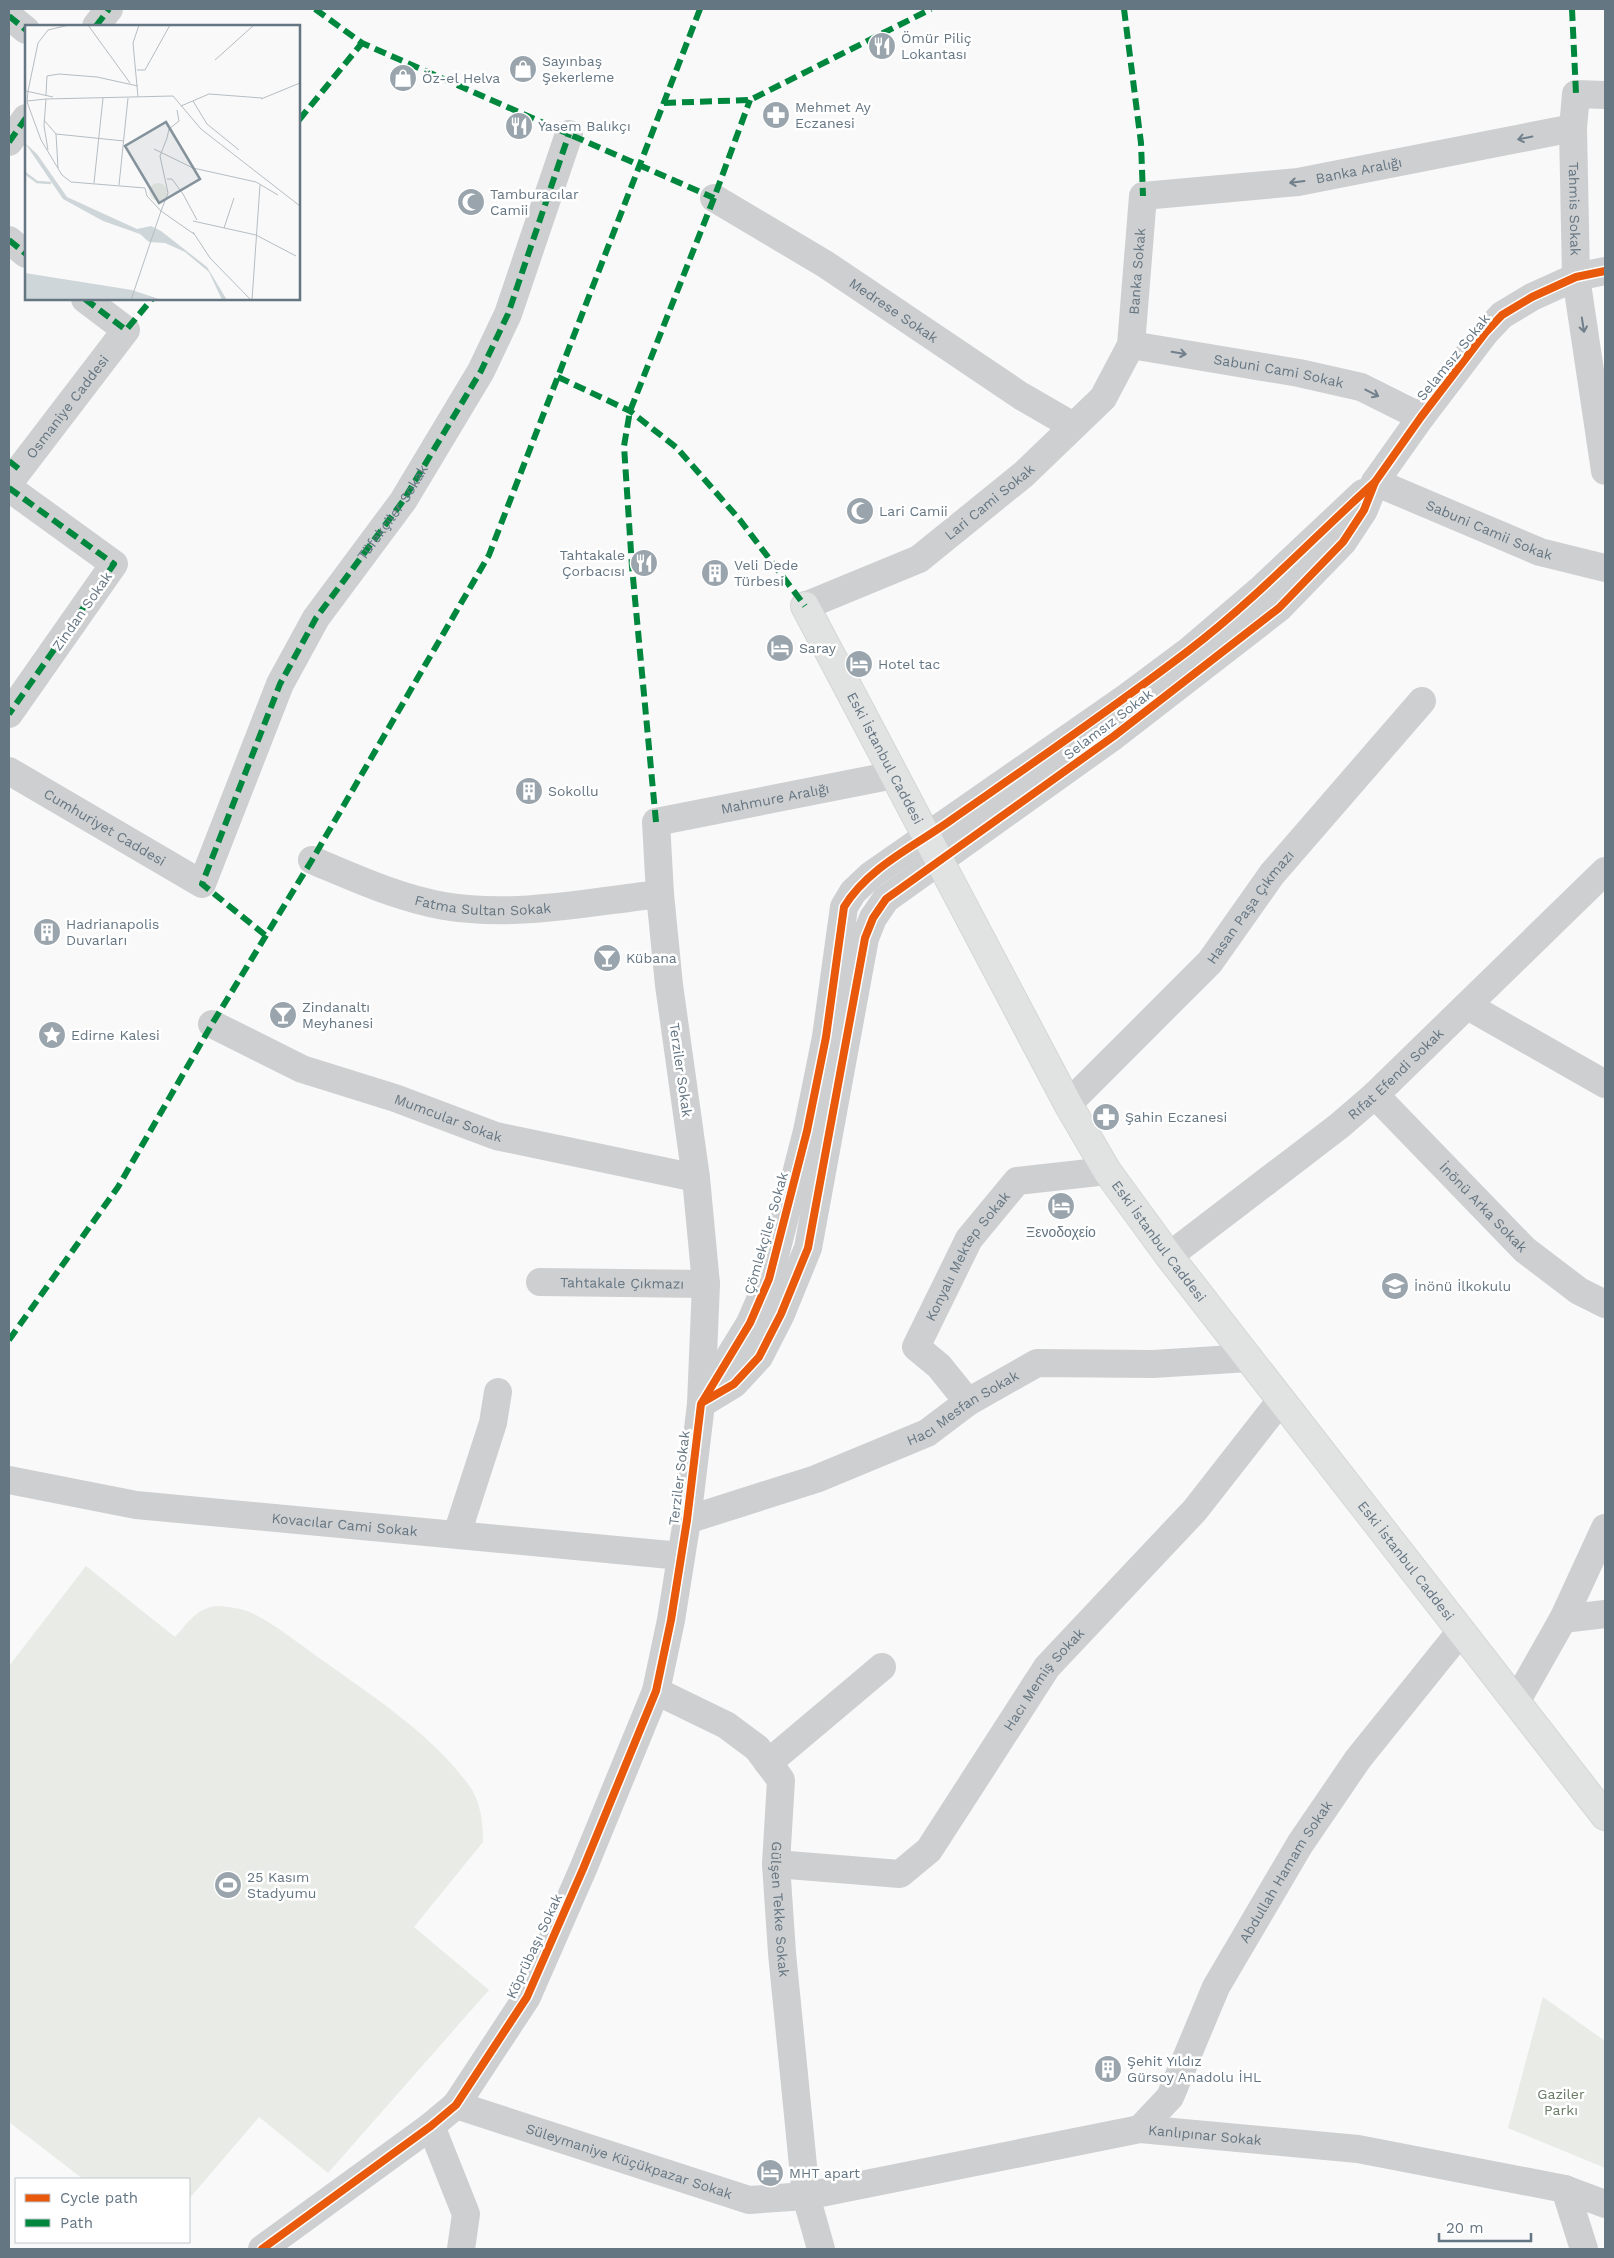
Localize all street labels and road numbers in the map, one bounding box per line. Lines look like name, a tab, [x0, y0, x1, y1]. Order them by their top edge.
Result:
street label: Banka Aralığı	[1314, 154, 1403, 186]
street label: Tahmis Sokak	[1566, 162, 1584, 256]
street label: Banka Sokak	[1125, 227, 1148, 315]
street label: Medrese Sokak	[846, 275, 941, 346]
street label: Selamsız Sokak	[1413, 310, 1493, 404]
street label: Sabuni Cami Sokak	[1213, 351, 1345, 391]
street label: Osmaniye Caddesi	[23, 352, 112, 462]
street label: Lari Cami Sokak	[941, 460, 1038, 543]
street label: Tüfekçiler Sokak	[354, 462, 431, 563]
street label: Sabuni Camii Sokak	[1424, 497, 1554, 563]
street label: Zindan Sokak	[49, 569, 115, 653]
street label: Selamsız Sokak	[1060, 685, 1156, 763]
street label: Eski İstanbul Caddesi	[844, 689, 927, 827]
street label: Mahmure Aralığı	[719, 780, 831, 817]
street label: Cumhuriyet Caddesi	[41, 785, 169, 869]
street label: Hasan Paşa Çıkmazı	[1203, 847, 1297, 967]
street label: Fatma Sultan Sokak	[413, 892, 552, 918]
street label: Terziler Sokak	[666, 1022, 696, 1118]
street label: Rıfat Efendi Sokak	[1345, 1025, 1447, 1123]
street label: Mumcular Sokak	[392, 1091, 504, 1145]
street label: İnönü Arka Sokak	[1436, 1159, 1531, 1255]
street label: Çömlekçiler Sokak	[741, 1170, 791, 1296]
street label: Eski İstanbul Caddesi	[1109, 1177, 1209, 1305]
street label: Konyalı Mektep Sokak	[922, 1188, 1013, 1324]
street label: Tahtakale Çıkmazı	[560, 1274, 684, 1292]
street label: Hacı Mesfan Sokak	[904, 1367, 1021, 1449]
street label: Terziler Sokak	[665, 1430, 693, 1526]
street label: Eski İstanbul Caddesi	[1355, 1498, 1458, 1624]
street label: Kovacılar Cami Sokak	[271, 1510, 418, 1539]
street label: Hacı Memiş Sokak	[1000, 1625, 1088, 1734]
street label: Abdullah Hamam Sokak	[1236, 1797, 1335, 1945]
street label: Gülşen Tekke Sokak	[768, 1841, 792, 1978]
street label: Köprübaşı Sokak	[503, 1891, 565, 2001]
street label: Süleymaniye Küçükpazar Sokak	[524, 2120, 734, 2202]
street label: Kanlıpınar Sokak	[1147, 2122, 1262, 2148]

